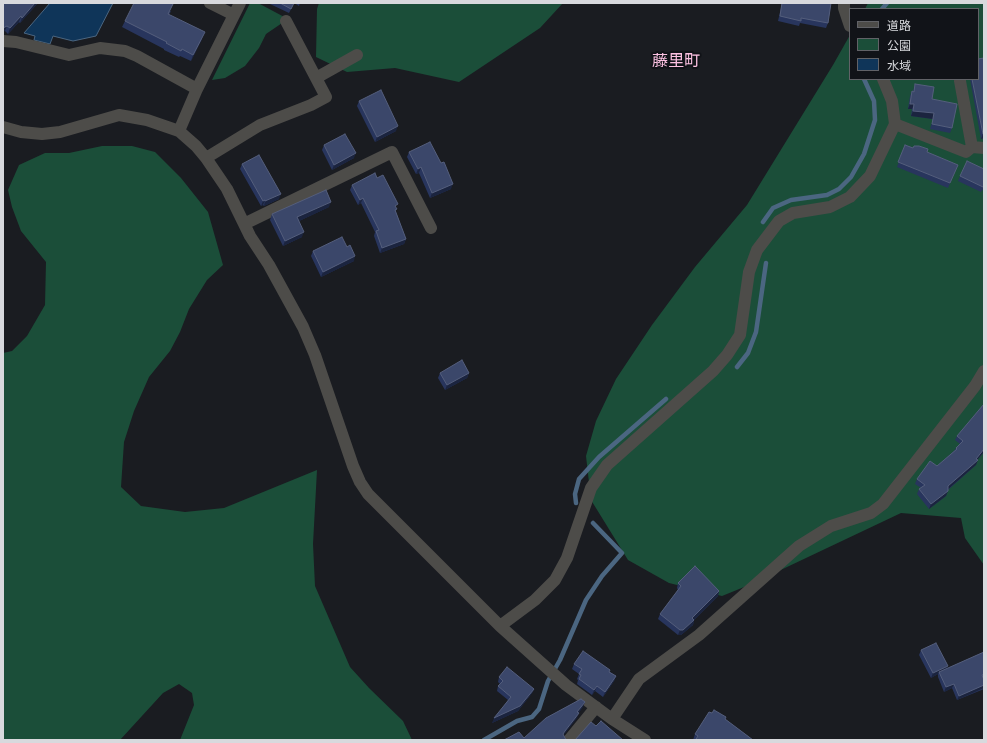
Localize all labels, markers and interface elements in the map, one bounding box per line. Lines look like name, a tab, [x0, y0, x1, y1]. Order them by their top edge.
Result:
legend	[849, 8, 979, 80]
text: 道路	[887, 19, 911, 33]
text: 公園	[887, 39, 911, 53]
district label: 藤里町	[652, 52, 700, 72]
text: 水域	[887, 59, 911, 73]

